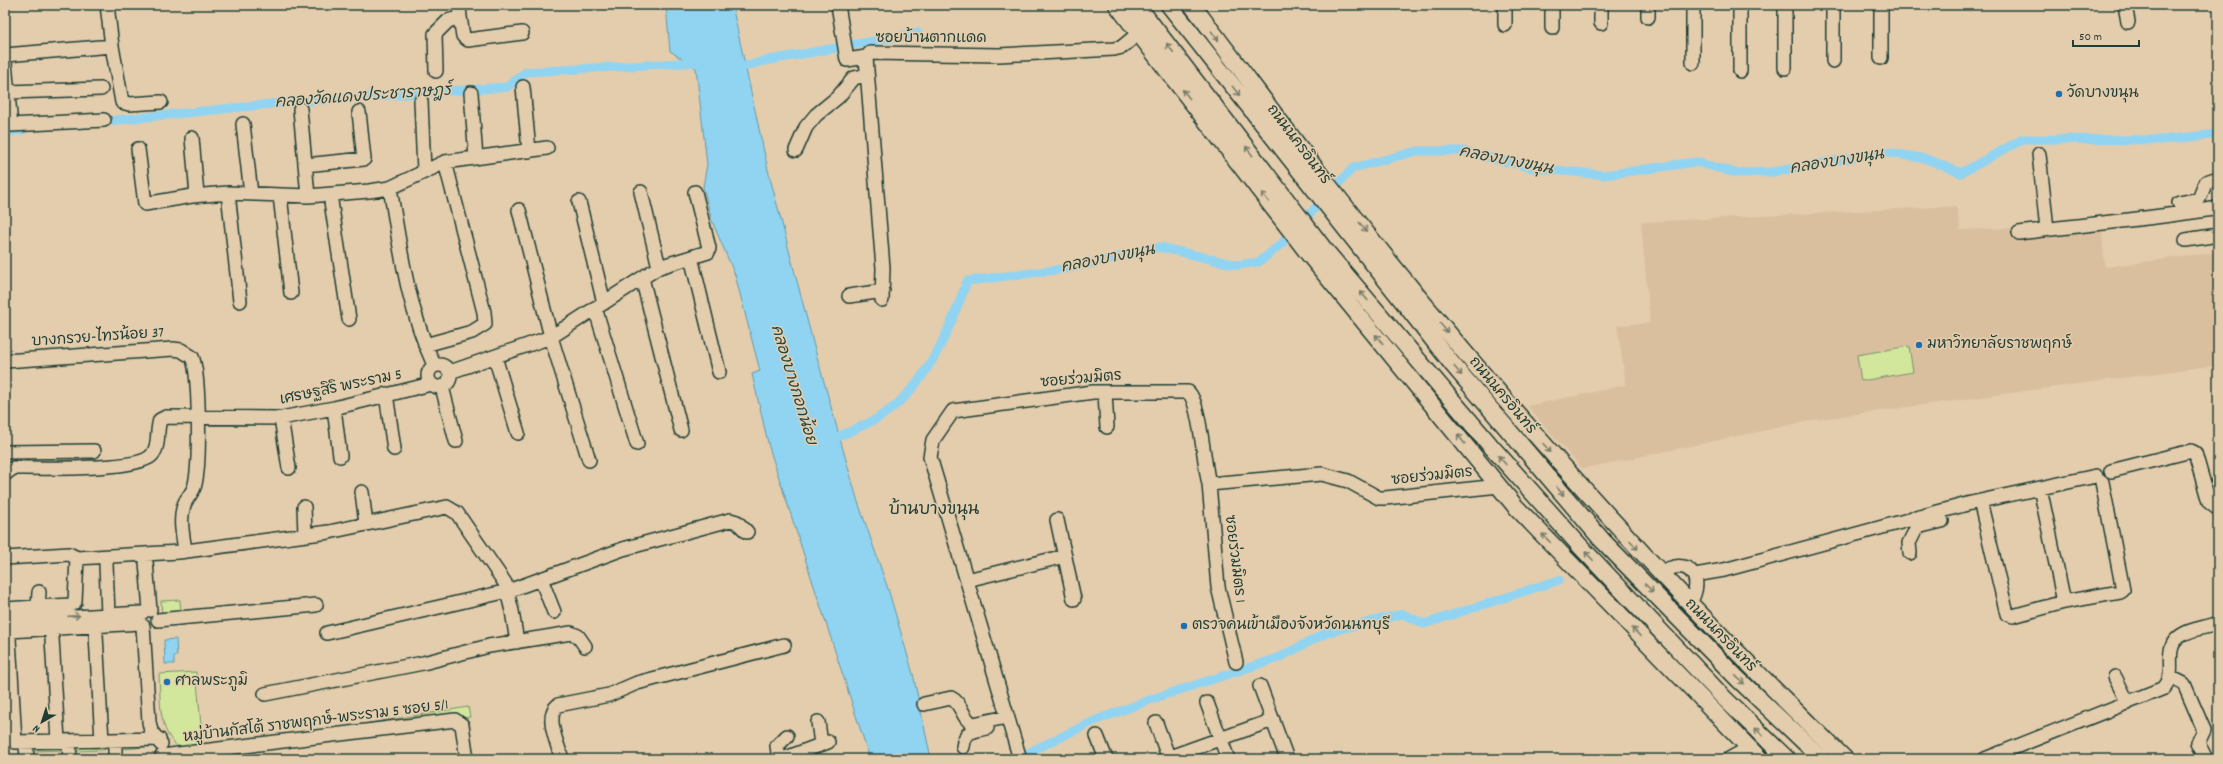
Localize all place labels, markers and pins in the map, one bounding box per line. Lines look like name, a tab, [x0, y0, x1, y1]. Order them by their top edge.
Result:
place label: วัดบางขนุน	[2067, 83, 2139, 105]
marker: วัดบางขนุน	[2054, 89, 2064, 99]
place label: มหาวิทยาลัยราชพฤกษ์	[1927, 333, 2072, 356]
marker: มหาวิทยาลัยราชพฤกษ์	[1914, 340, 1924, 350]
place label: ตรวจคนเข้าเมืองจังหวัดนนทบุรี	[1192, 614, 1390, 637]
marker: ตรวจคนเข้าเมืองจังหวัดนนทบุรี	[1179, 621, 1189, 631]
place label: ศาลพระภูมิ	[175, 671, 248, 693]
marker: ศาลพระภูมิ	[162, 677, 172, 687]

